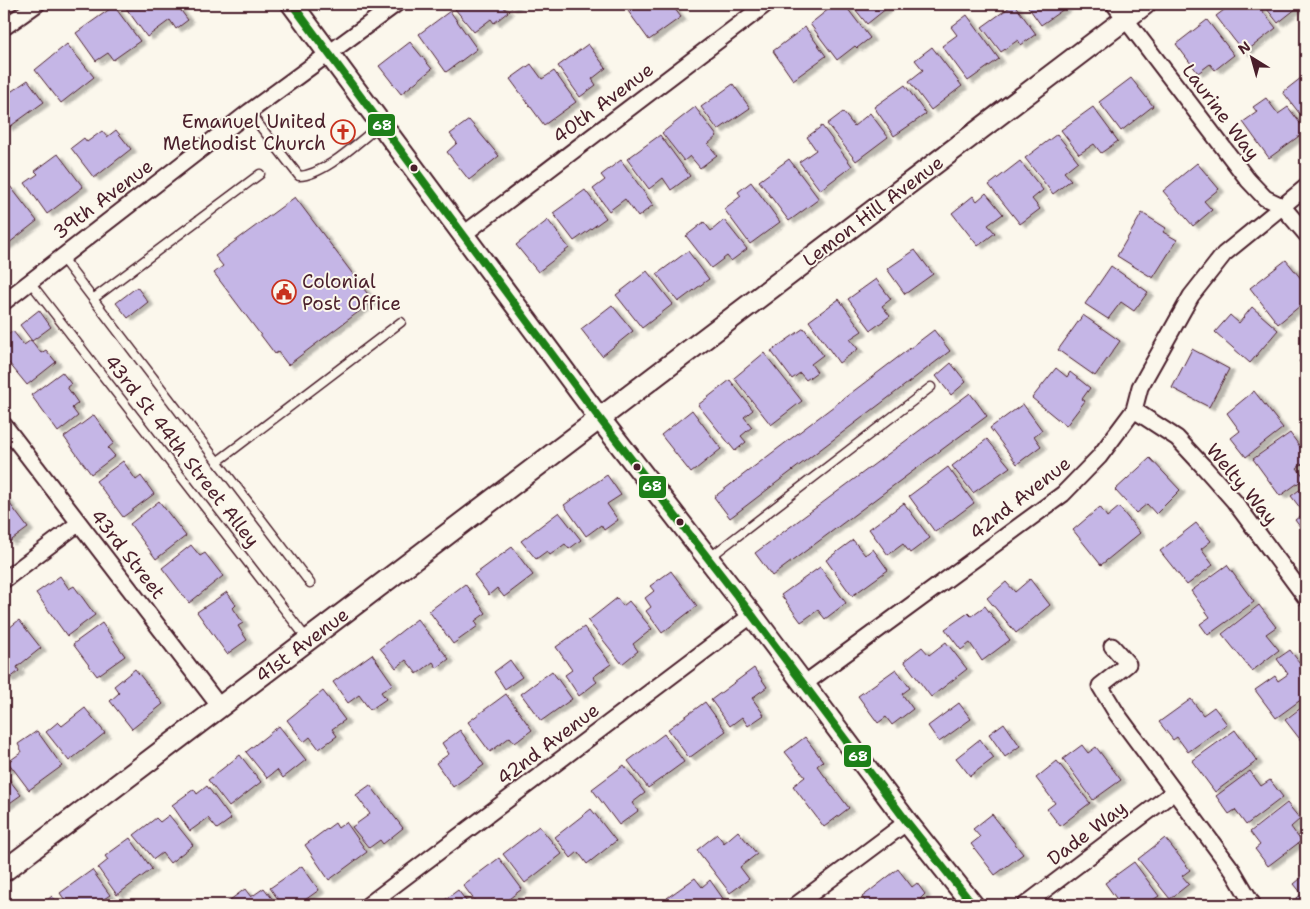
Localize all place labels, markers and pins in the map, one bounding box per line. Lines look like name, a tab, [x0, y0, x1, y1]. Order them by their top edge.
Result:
place label: Emanuel United Methodist Church	[163, 109, 326, 156]
church icon: Emanuel United Methodist Church	[330, 119, 356, 145]
unlabelled marker	[409, 163, 419, 173]
place label: Colonial Post Office	[302, 269, 401, 316]
public building icon: Colonial Post Office	[271, 279, 297, 305]
unlabelled marker	[632, 462, 642, 472]
unlabelled marker	[675, 517, 685, 527]

